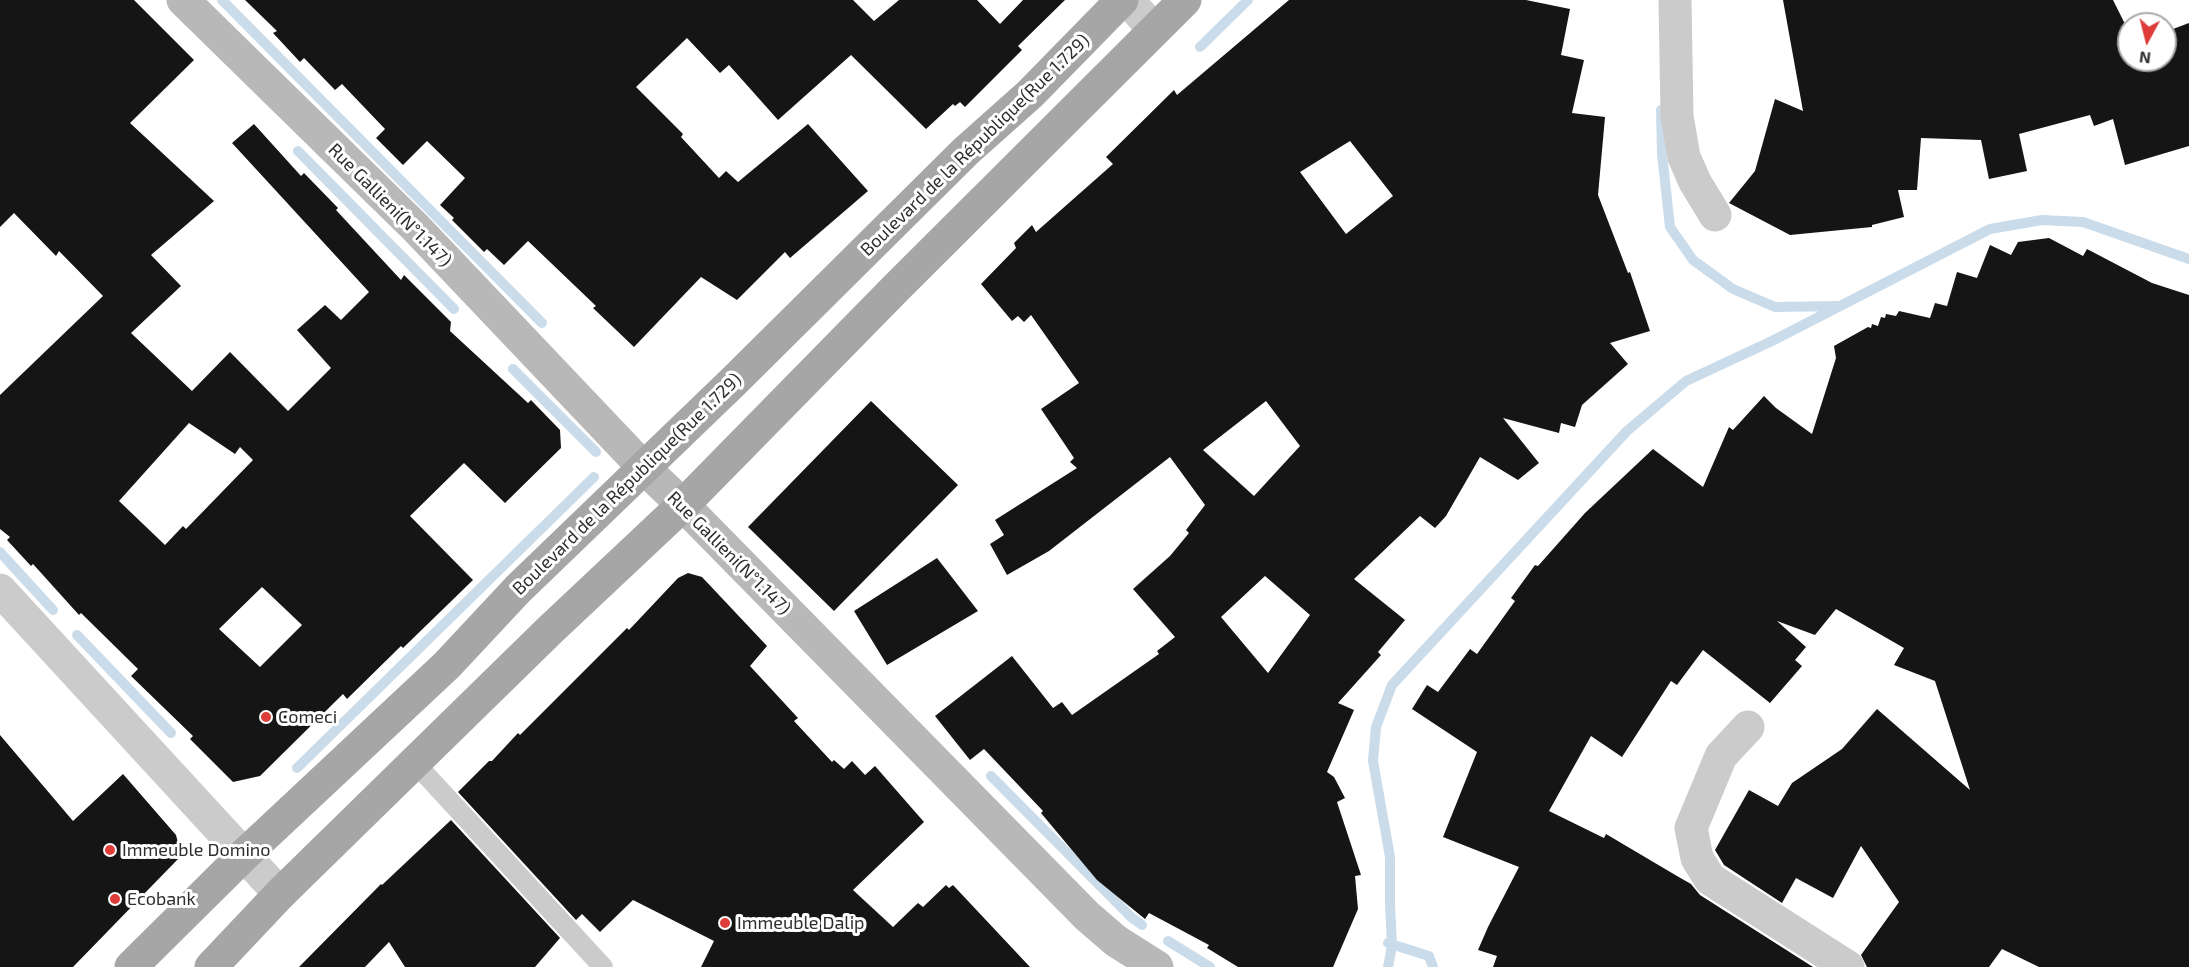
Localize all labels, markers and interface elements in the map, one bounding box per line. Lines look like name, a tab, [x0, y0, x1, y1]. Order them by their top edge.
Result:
north arrow	[2117, 12, 2177, 72]
street label: Boulevard de la République(Rue 1.729)	[856, 30, 1094, 260]
text: N	[2138, 48, 2152, 69]
street label: Rue Gallieni(N°1.147)	[324, 139, 456, 271]
street label: Boulevard de la République(Rue 1.729)	[508, 369, 746, 599]
street label: Rue Gallieni(N°1.147)	[663, 487, 795, 619]
place label: Comeci	[278, 706, 337, 728]
marker: Comeci	[259, 710, 273, 724]
place label: Immeuble Domino	[122, 839, 271, 861]
marker: Immeuble Domino	[103, 843, 117, 857]
place label: Ecobank	[127, 888, 196, 910]
marker: Ecobank	[108, 892, 122, 906]
place label: Immeuble Dalip	[737, 912, 865, 934]
marker: Immeuble Dalip	[718, 916, 732, 930]

